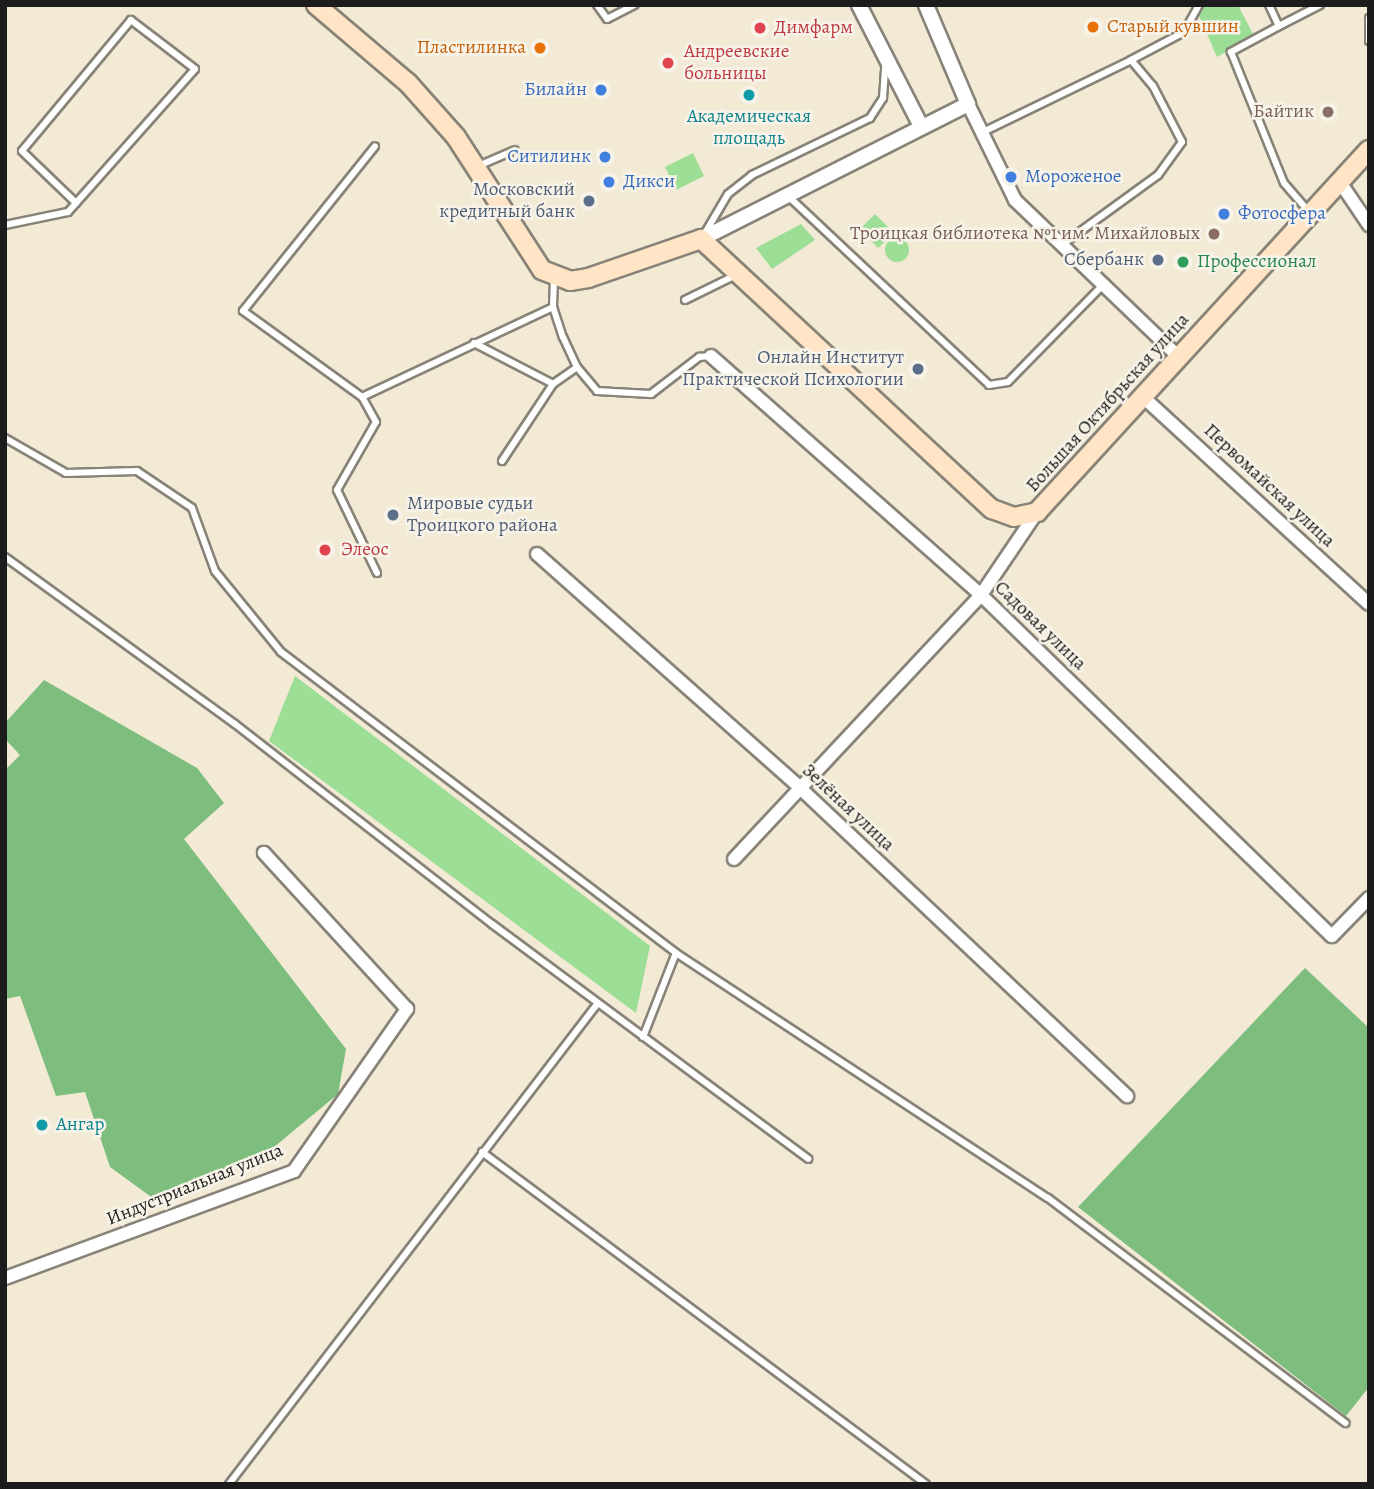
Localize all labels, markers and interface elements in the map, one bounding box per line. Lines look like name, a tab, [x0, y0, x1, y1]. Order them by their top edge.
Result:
place label: Старый кувшин	[1107, 16, 1239, 38]
place label: Димфарм	[774, 17, 853, 39]
marker: Старый кувшин	[1085, 19, 1101, 35]
marker: Димфарм	[752, 20, 768, 36]
place label: Пластилинка	[417, 37, 526, 59]
marker: Пластилинка	[532, 40, 548, 56]
place label: Андреевские больницы	[684, 41, 789, 85]
marker: Андреевские больницы	[658, 53, 678, 73]
place label: Билайн	[524, 79, 587, 101]
marker: Билайн	[593, 82, 609, 98]
marker: Академическая площадь	[741, 87, 757, 103]
place label: Байтик	[1253, 101, 1314, 123]
marker: Байтик	[1320, 104, 1336, 120]
place label: Академическая площадь	[687, 106, 811, 150]
place label: Ситилинк	[507, 146, 591, 168]
marker: Ситилинк	[597, 149, 613, 165]
place label: Мороженое	[1025, 166, 1121, 188]
marker: Мороженое	[1003, 169, 1019, 185]
place label: Дикси	[623, 171, 675, 193]
marker: Дикси	[601, 174, 617, 190]
place label: Московский кредитный банк	[439, 179, 575, 223]
marker: Московский кредитный банк	[581, 193, 597, 209]
place label: Фотосфера	[1238, 203, 1326, 225]
marker: Фотосфера	[1216, 206, 1232, 222]
place label: Троицкая библиотека №1 им. Михайловых	[850, 223, 1200, 245]
marker: Троицкая библиотека №1 им. Михайловых	[1206, 226, 1222, 242]
place label: Сбербанк	[1064, 249, 1144, 271]
place label: Профессионал	[1197, 251, 1316, 273]
marker: Сбербанк	[1150, 252, 1166, 268]
marker: Профессионал	[1175, 254, 1191, 270]
street label: Большая Октябрьская улица	[1022, 309, 1194, 497]
place label: Онлайн Институт Практической Психологии	[682, 347, 904, 391]
marker: Онлайн Институт Практической Психологии	[910, 361, 926, 377]
street label: Первомайская улица	[1199, 419, 1339, 553]
place label: Мировые судьи Троицкого района	[407, 493, 558, 537]
marker: Мировые судьи Троицкого района	[385, 507, 401, 523]
place label: Элеос	[341, 539, 389, 561]
marker: Элеос	[315, 540, 335, 560]
street label: Садовая улица	[989, 577, 1091, 675]
street label: Зелёная улица	[797, 759, 899, 857]
place label: Ангар	[56, 1114, 104, 1136]
marker: Ангар	[34, 1117, 50, 1133]
street label: Индустриальная улица	[103, 1139, 287, 1231]

